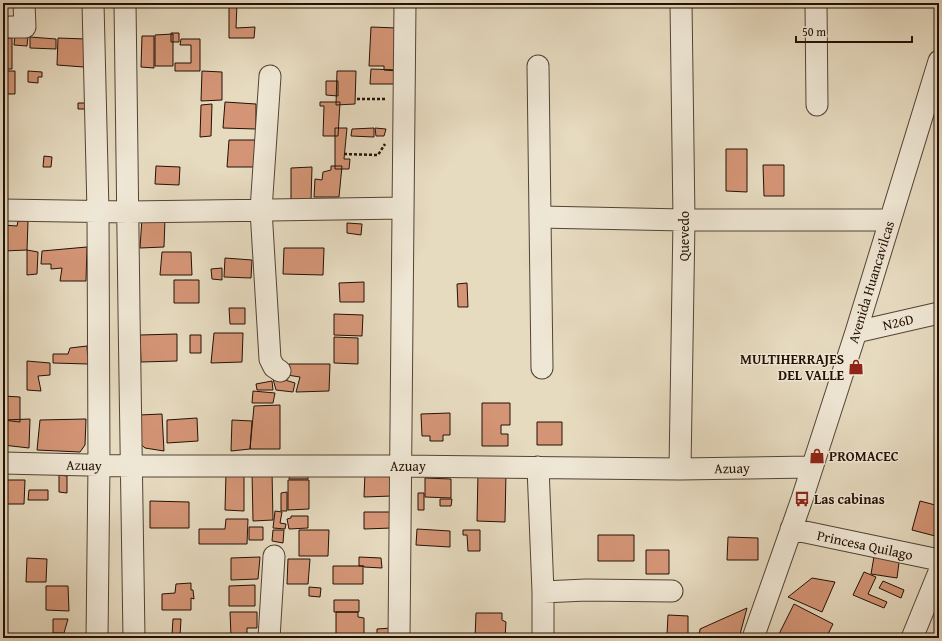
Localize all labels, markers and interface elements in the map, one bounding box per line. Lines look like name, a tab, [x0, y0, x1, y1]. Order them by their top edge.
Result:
scale bar	[796, 18, 912, 44]
text: 50 m	[802, 23, 826, 40]
street label: Quevedo	[674, 211, 694, 261]
street label: Avenida Huancavilcas	[843, 218, 899, 346]
street label: N26D	[881, 309, 915, 335]
place label: MULTIHERRAJES DEL VALLE	[740, 349, 844, 385]
shop icon: MULTIHERRAJES DEL VALLE	[847, 358, 865, 376]
place label: PROMACEC	[829, 446, 899, 466]
shop icon: PROMACEC	[808, 447, 826, 465]
street label: Azuay	[66, 455, 102, 475]
street label: Azuay	[390, 456, 426, 476]
street label: Azuay	[714, 458, 750, 478]
place label: Las cabinas	[814, 489, 885, 509]
bus stop icon: Las cabinas	[793, 490, 811, 508]
street label: Princesa Quilago	[815, 525, 915, 565]

